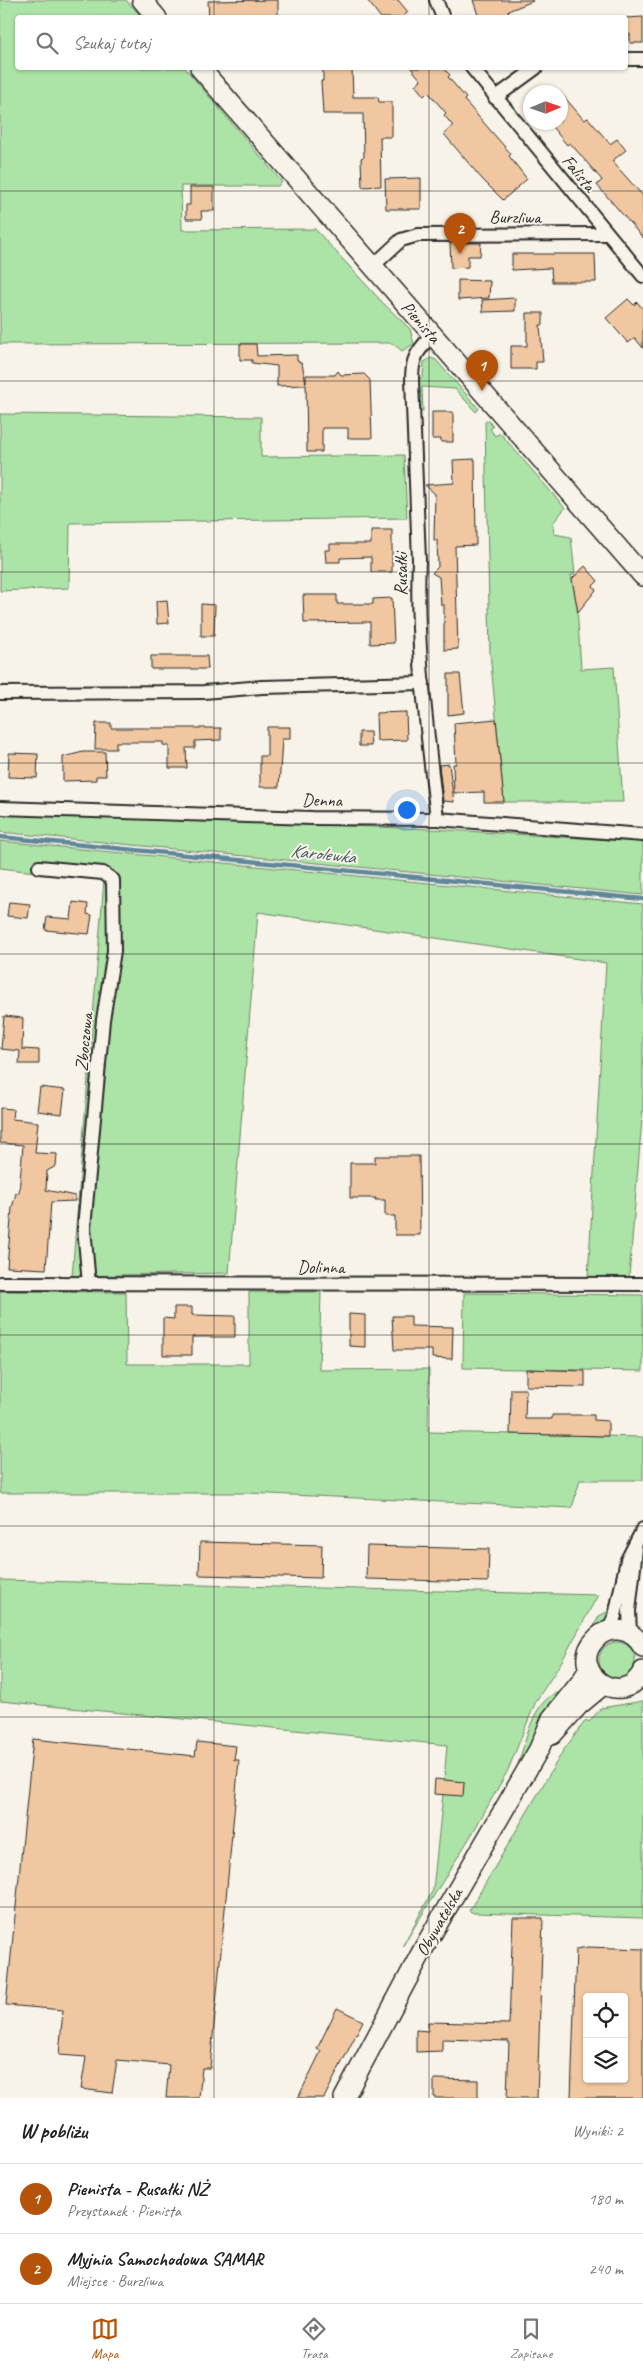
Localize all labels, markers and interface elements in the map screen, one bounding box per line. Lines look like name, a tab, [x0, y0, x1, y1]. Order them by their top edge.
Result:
search box	[15, 15, 628, 70]
icon: search	[33, 29, 61, 57]
text: Szukaj tutaj	[73, 31, 150, 55]
north arrow	[523, 85, 568, 130]
street label: Falista	[557, 150, 602, 197]
street label: Burzliwa	[489, 206, 542, 228]
pin: 2	[444, 213, 476, 254]
street label: Pienista	[397, 296, 446, 349]
pin: 1	[466, 350, 498, 391]
street label: Rusałki	[390, 550, 412, 596]
street label: Denna	[302, 789, 344, 811]
your location	[394, 797, 420, 823]
water label: Karolewka	[289, 839, 358, 870]
street label: Zboczowa	[70, 1010, 98, 1072]
street label: Dolinna	[298, 1256, 346, 1278]
street label: Obywatelska	[411, 1883, 468, 1960]
map controls	[583, 1993, 628, 2083]
button: locate	[583, 1993, 628, 2038]
button: layers	[583, 2038, 628, 2083]
text: W pobliżu	[20, 2118, 87, 2144]
text: Wyniki: 2	[572, 2121, 623, 2141]
text: Pienista - Rusałki NŻ	[67, 2177, 208, 2201]
text: 1	[32, 2189, 40, 2209]
text: 180 m	[589, 2189, 623, 2209]
text: Przystanek · Pienista	[67, 2201, 181, 2221]
text: Myjnia Samochodowa SAMAR	[67, 2247, 264, 2271]
text: 2	[32, 2259, 40, 2279]
text: 240 m	[589, 2259, 623, 2279]
text: Miejsce · Burzliwa	[67, 2271, 163, 2291]
tab: Mapa	[91, 2315, 119, 2362]
tab: Trasa	[300, 2315, 328, 2362]
tab: Zapisane	[510, 2315, 552, 2362]

